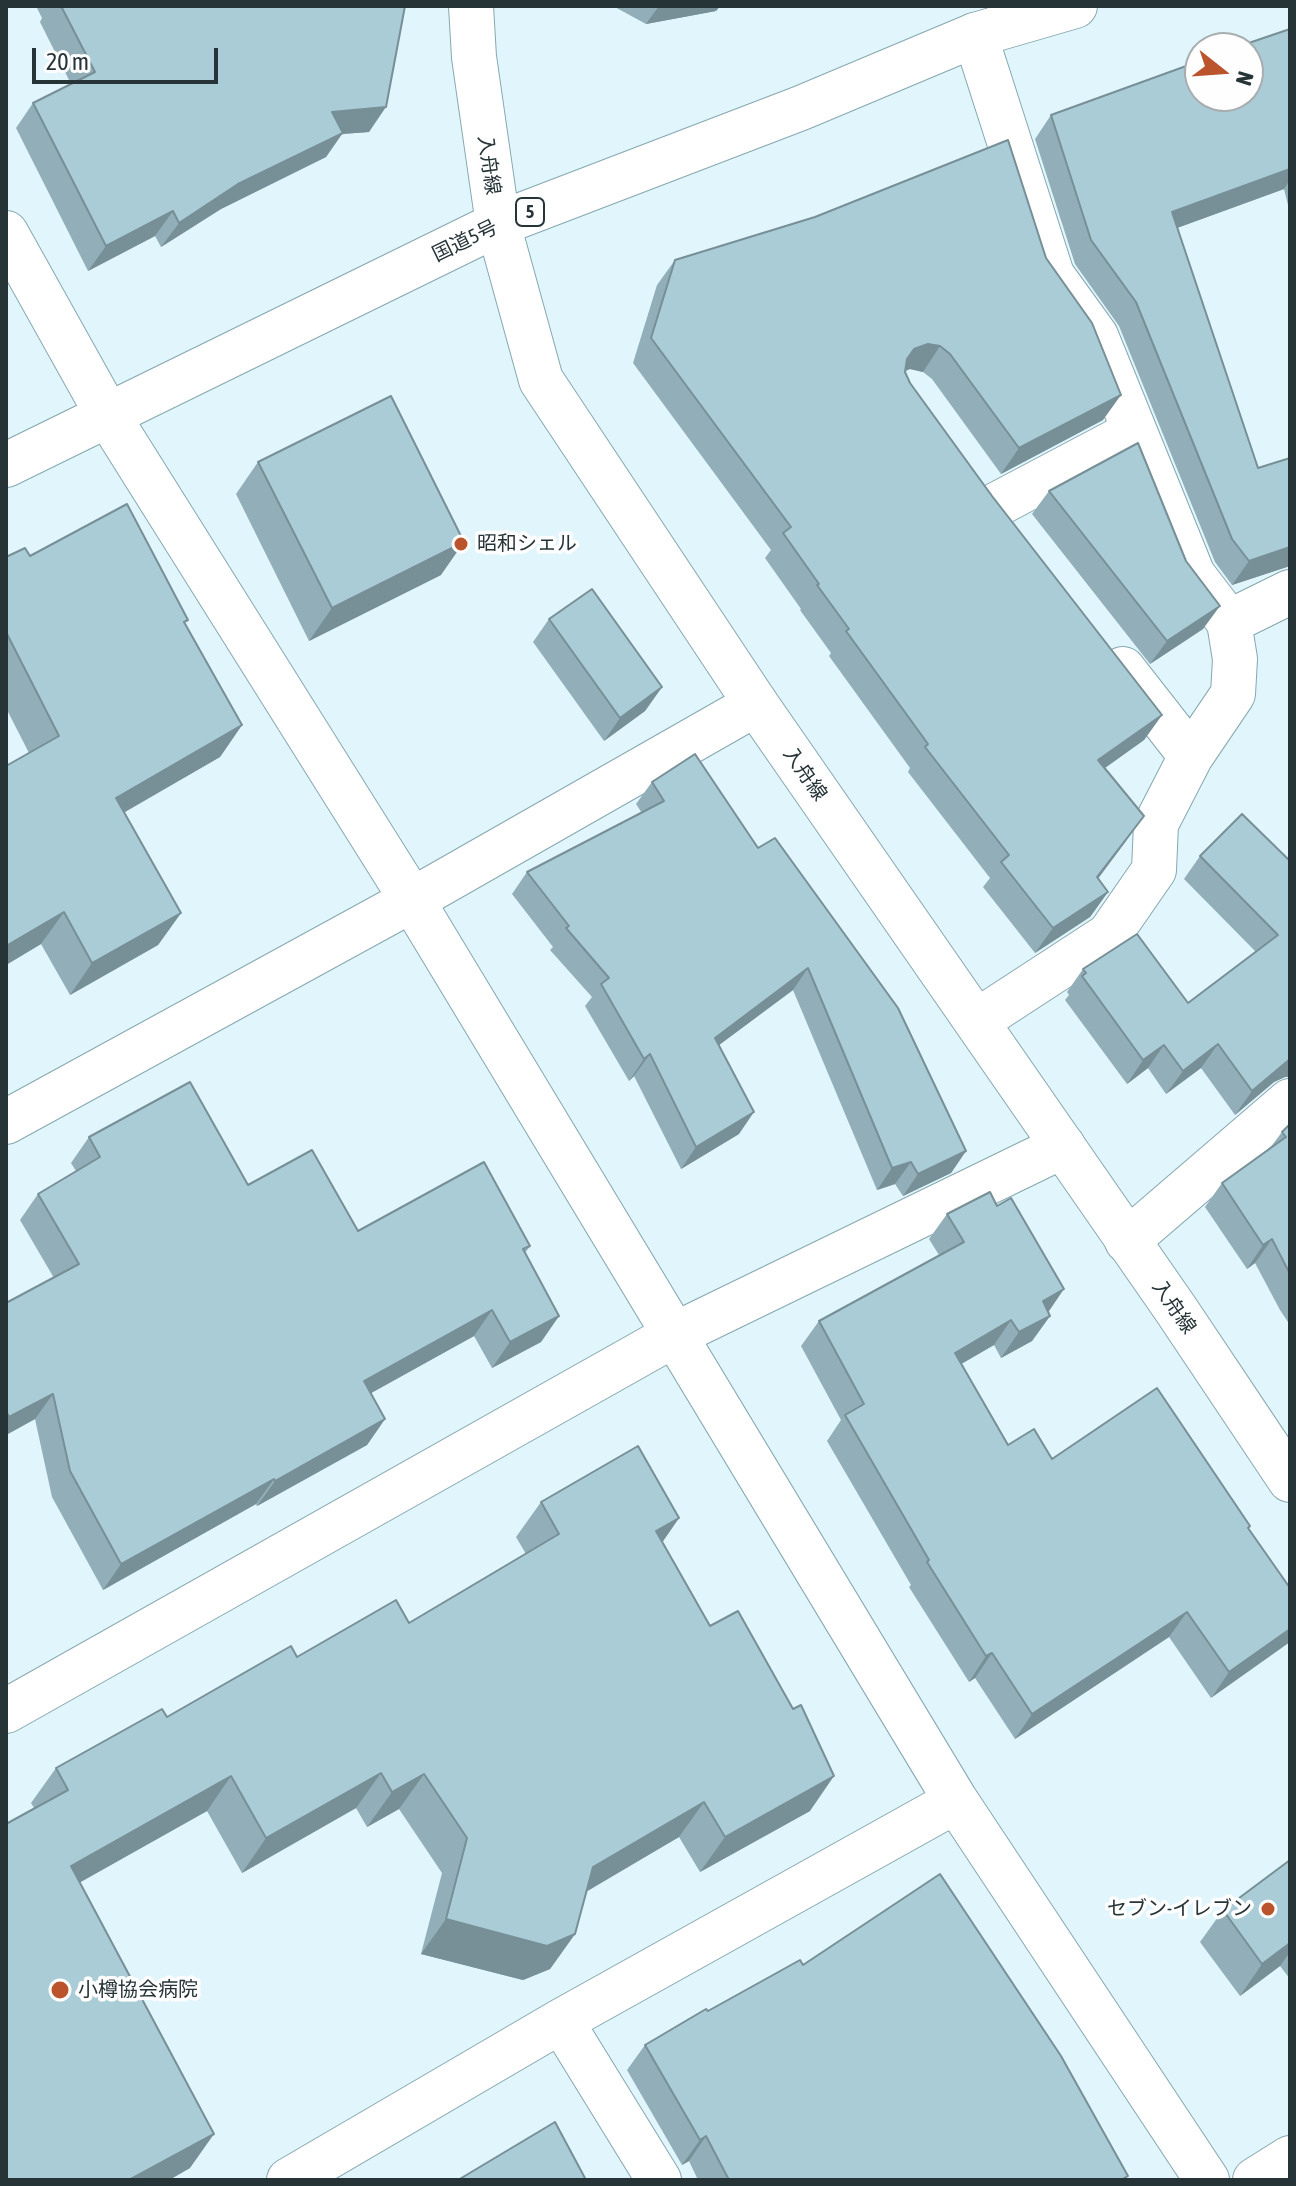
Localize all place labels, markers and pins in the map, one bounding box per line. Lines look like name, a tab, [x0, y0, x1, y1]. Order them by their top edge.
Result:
place label: 昭和シェル	[477, 532, 577, 556]
marker: 昭和シェル	[452, 535, 470, 553]
place label: セブン-イレブン	[1107, 1897, 1252, 1921]
marker: セブン-イレブン	[1259, 1900, 1277, 1918]
place label: 小樽協会病院	[78, 1978, 198, 2002]
marker: 小樽協会病院	[49, 1979, 71, 2001]

